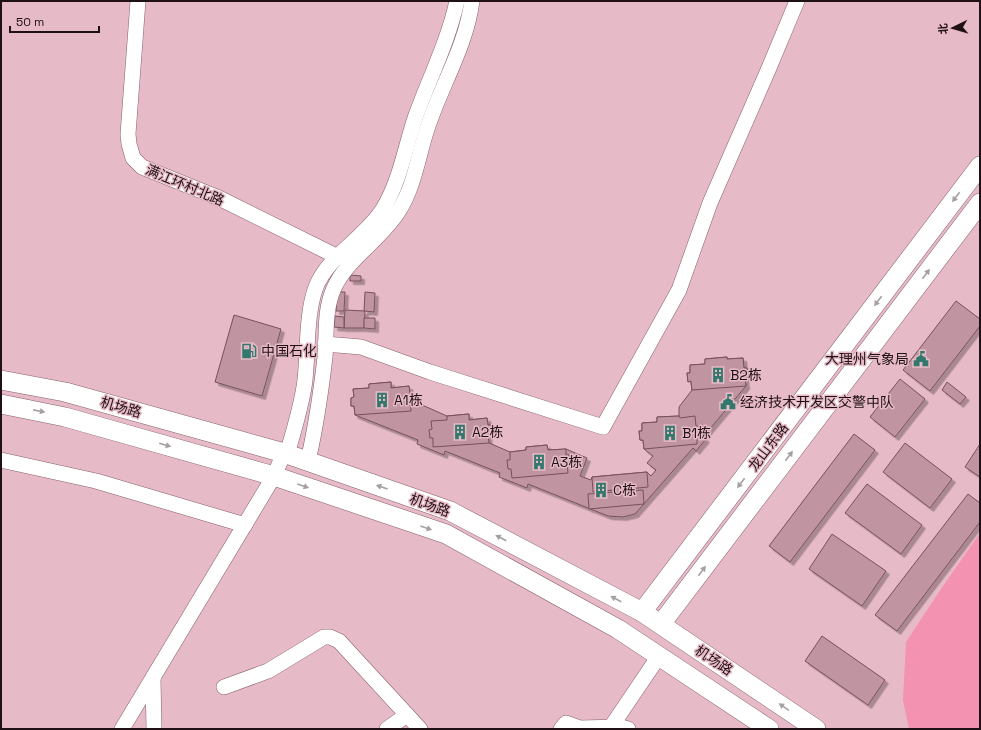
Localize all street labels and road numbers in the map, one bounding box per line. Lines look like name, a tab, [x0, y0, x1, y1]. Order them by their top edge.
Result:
street label: 满江环村北路	[143, 160, 227, 210]
street label: 机场路	[98, 393, 144, 421]
street label: 龙山东路	[744, 419, 792, 475]
street label: 机场路	[407, 489, 453, 521]
street label: 机场路	[692, 641, 736, 679]

